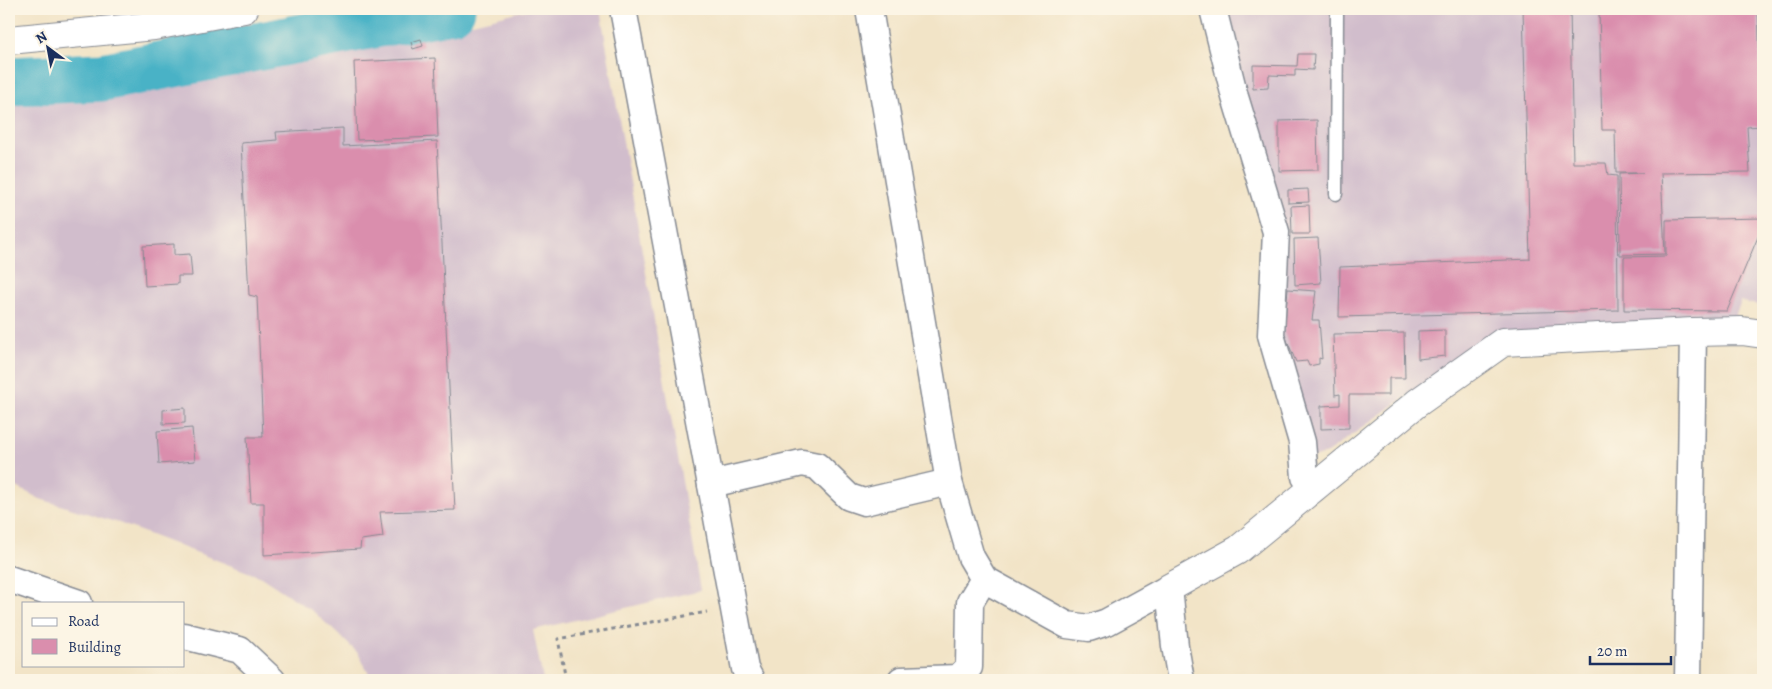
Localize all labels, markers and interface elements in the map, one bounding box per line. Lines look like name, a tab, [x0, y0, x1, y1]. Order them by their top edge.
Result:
north arrow	[22, 22, 72, 72]
text: N	[32, 27, 51, 48]
legend	[22, 602, 185, 666]
text: Road	[68, 611, 100, 631]
scale bar	[1590, 634, 1671, 666]
text: Building	[68, 637, 121, 657]
text: 20 m	[1597, 641, 1628, 661]

